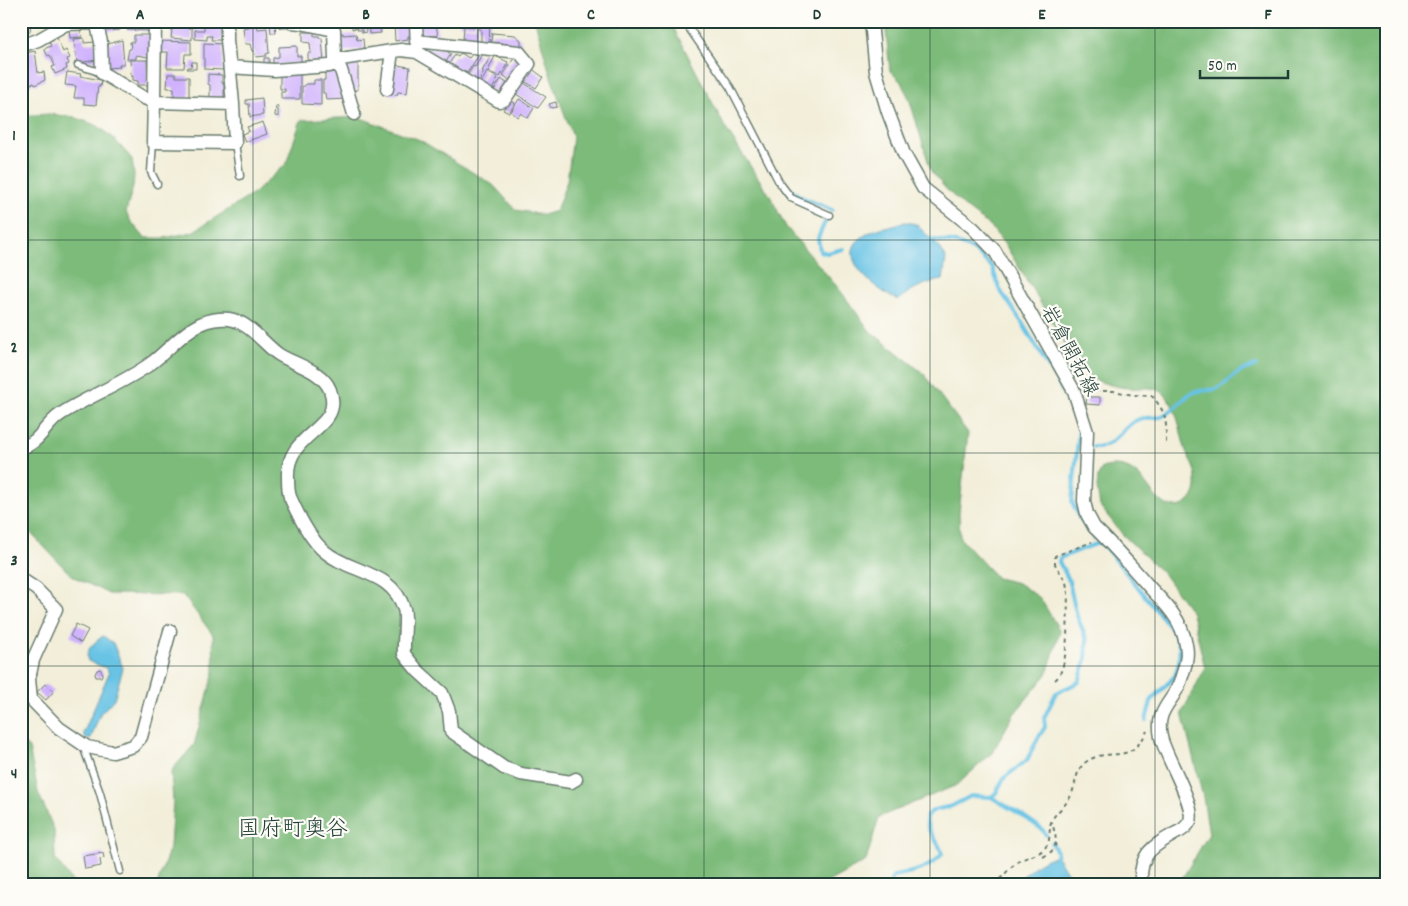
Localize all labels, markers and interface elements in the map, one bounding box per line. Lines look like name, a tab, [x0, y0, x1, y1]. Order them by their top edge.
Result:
text: A	[136, 4, 145, 27]
text: B	[362, 4, 370, 27]
text: C	[587, 4, 595, 27]
text: D	[813, 4, 822, 27]
text: E	[1038, 4, 1046, 27]
text: F	[1264, 4, 1272, 27]
scale bar	[1200, 48, 1288, 80]
text: 50 m	[1208, 56, 1237, 78]
text: 1	[12, 125, 16, 148]
street label: 岩倉開拓線	[1033, 301, 1104, 402]
text: 2	[11, 337, 18, 360]
text: 3	[10, 550, 18, 573]
text: 4	[11, 763, 17, 786]
district label: 国府町奥谷	[238, 815, 348, 846]

